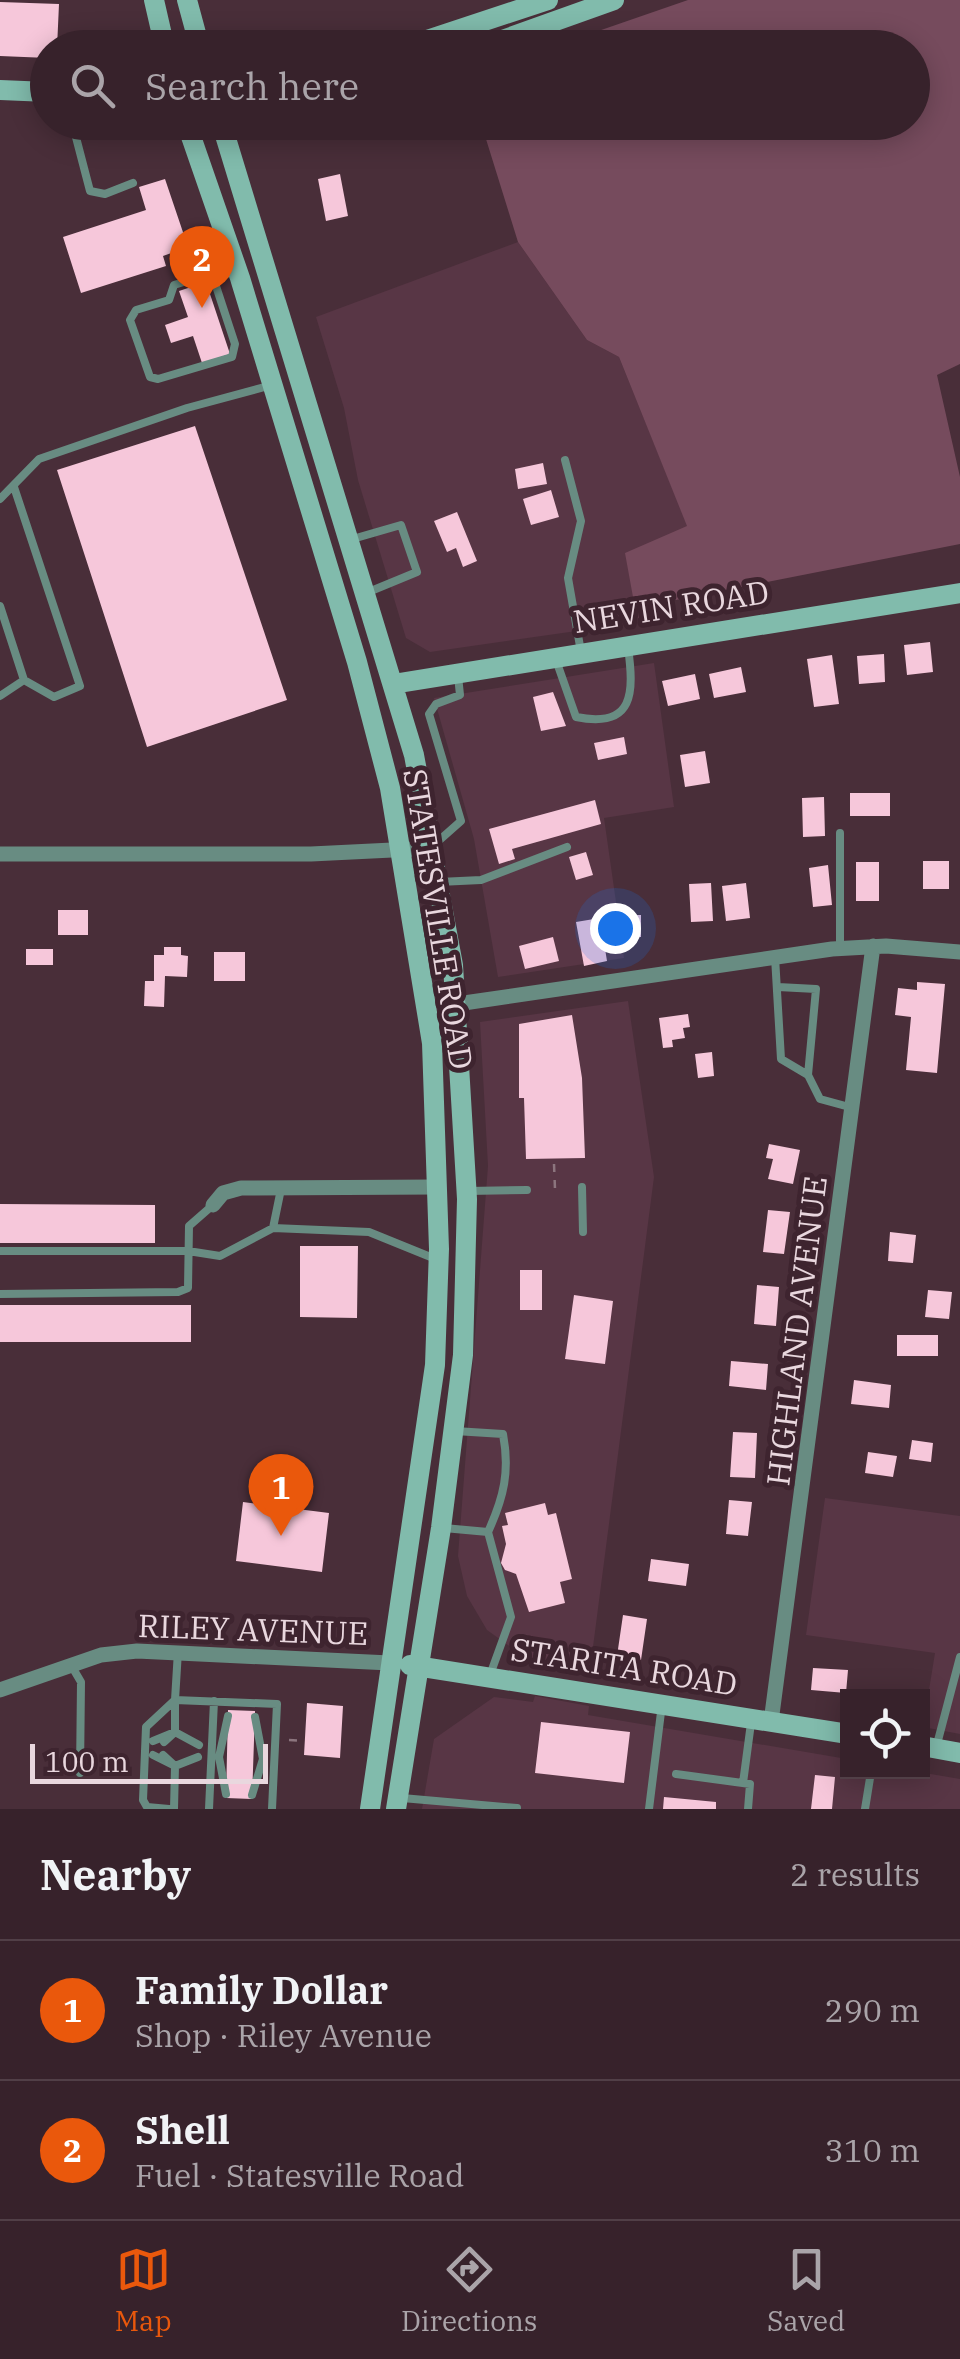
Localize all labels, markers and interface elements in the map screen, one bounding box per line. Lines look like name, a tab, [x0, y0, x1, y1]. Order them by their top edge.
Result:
search box	[30, 30, 930, 140]
icon: search	[65, 58, 120, 113]
text: Search here	[145, 61, 359, 110]
pin: 2	[170, 226, 234, 308]
street label: NEVIN ROAD	[570, 570, 772, 642]
street label: STATESVILLE ROAD	[394, 766, 483, 1072]
your location	[590, 903, 641, 954]
street label: HIGHLAND AVENUE	[756, 1174, 836, 1488]
pin: 1	[248, 1454, 314, 1536]
street label: RILEY AVENUE	[137, 1604, 369, 1654]
street label: STARITA ROAD	[508, 1627, 740, 1705]
map controls	[840, 1689, 930, 1779]
button: locate	[840, 1689, 930, 1779]
scale bar	[30, 1739, 268, 1784]
text: 100 m	[45, 1743, 129, 1780]
text: Nearby	[40, 1847, 191, 1902]
text: 2 results	[790, 1853, 920, 1895]
text: Family Dollar	[135, 1965, 388, 2014]
text: 1	[63, 1989, 82, 2031]
text: 290 m	[824, 1989, 920, 2031]
text: Shop · Riley Avenue	[135, 2014, 432, 2056]
text: Shell	[135, 2105, 230, 2154]
text: 2	[63, 2129, 82, 2171]
text: 310 m	[824, 2129, 920, 2171]
text: Fuel · Statesville Road	[135, 2154, 464, 2196]
tab: Map	[115, 2242, 172, 2339]
tab: Directions	[401, 2242, 538, 2339]
tab: Saved	[767, 2242, 845, 2339]

